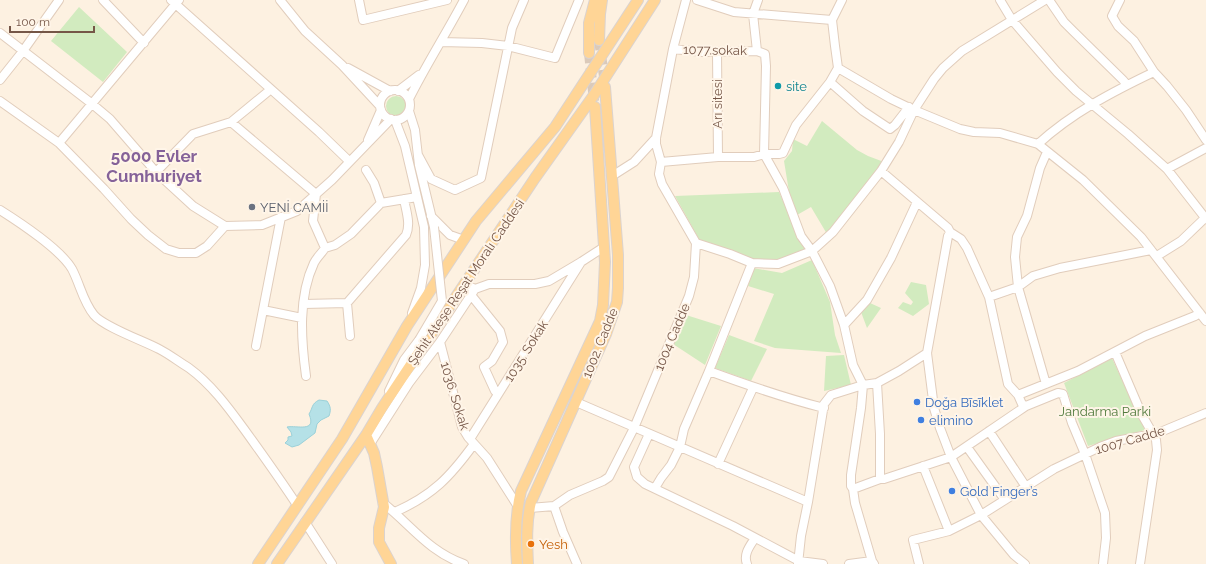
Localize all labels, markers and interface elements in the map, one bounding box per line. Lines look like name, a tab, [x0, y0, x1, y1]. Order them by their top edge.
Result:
scale bar	[10, 8, 94, 34]
text: 100 m	[16, 15, 50, 29]
street label: 1077.sokak	[683, 42, 747, 58]
street label: Arı sitesi	[710, 79, 725, 129]
place label: site	[786, 79, 807, 94]
marker: site	[773, 81, 783, 91]
district label: 5000 Evler Cumhuriyet	[106, 146, 202, 186]
street label: Şehit Ateşe Reşat Moralı Caddesi	[405, 196, 527, 368]
place label: YENİ CAMİİ	[260, 199, 328, 215]
marker: YENİ CAMİİ	[247, 202, 257, 212]
street label: 1004 Cadde	[651, 301, 693, 373]
street label: 1002. Cadde	[579, 306, 621, 380]
street label: 1035. Sokak	[501, 317, 551, 385]
street label: 1036. Sokak	[438, 360, 473, 432]
place label: Doğa Bīsīklet	[925, 395, 1004, 410]
marker: Doğa Bīsīklet	[912, 397, 922, 407]
park label: Jandarma Parki	[1059, 404, 1151, 419]
place label: elimino	[929, 413, 973, 428]
marker: elimino	[916, 415, 926, 425]
street label: 1007 Cadde	[1094, 423, 1167, 457]
place label: Gold Finger’s	[960, 484, 1038, 499]
marker: Gold Finger’s	[947, 486, 957, 496]
place label: Yesh	[539, 537, 568, 552]
marker: Yesh	[526, 539, 536, 549]

